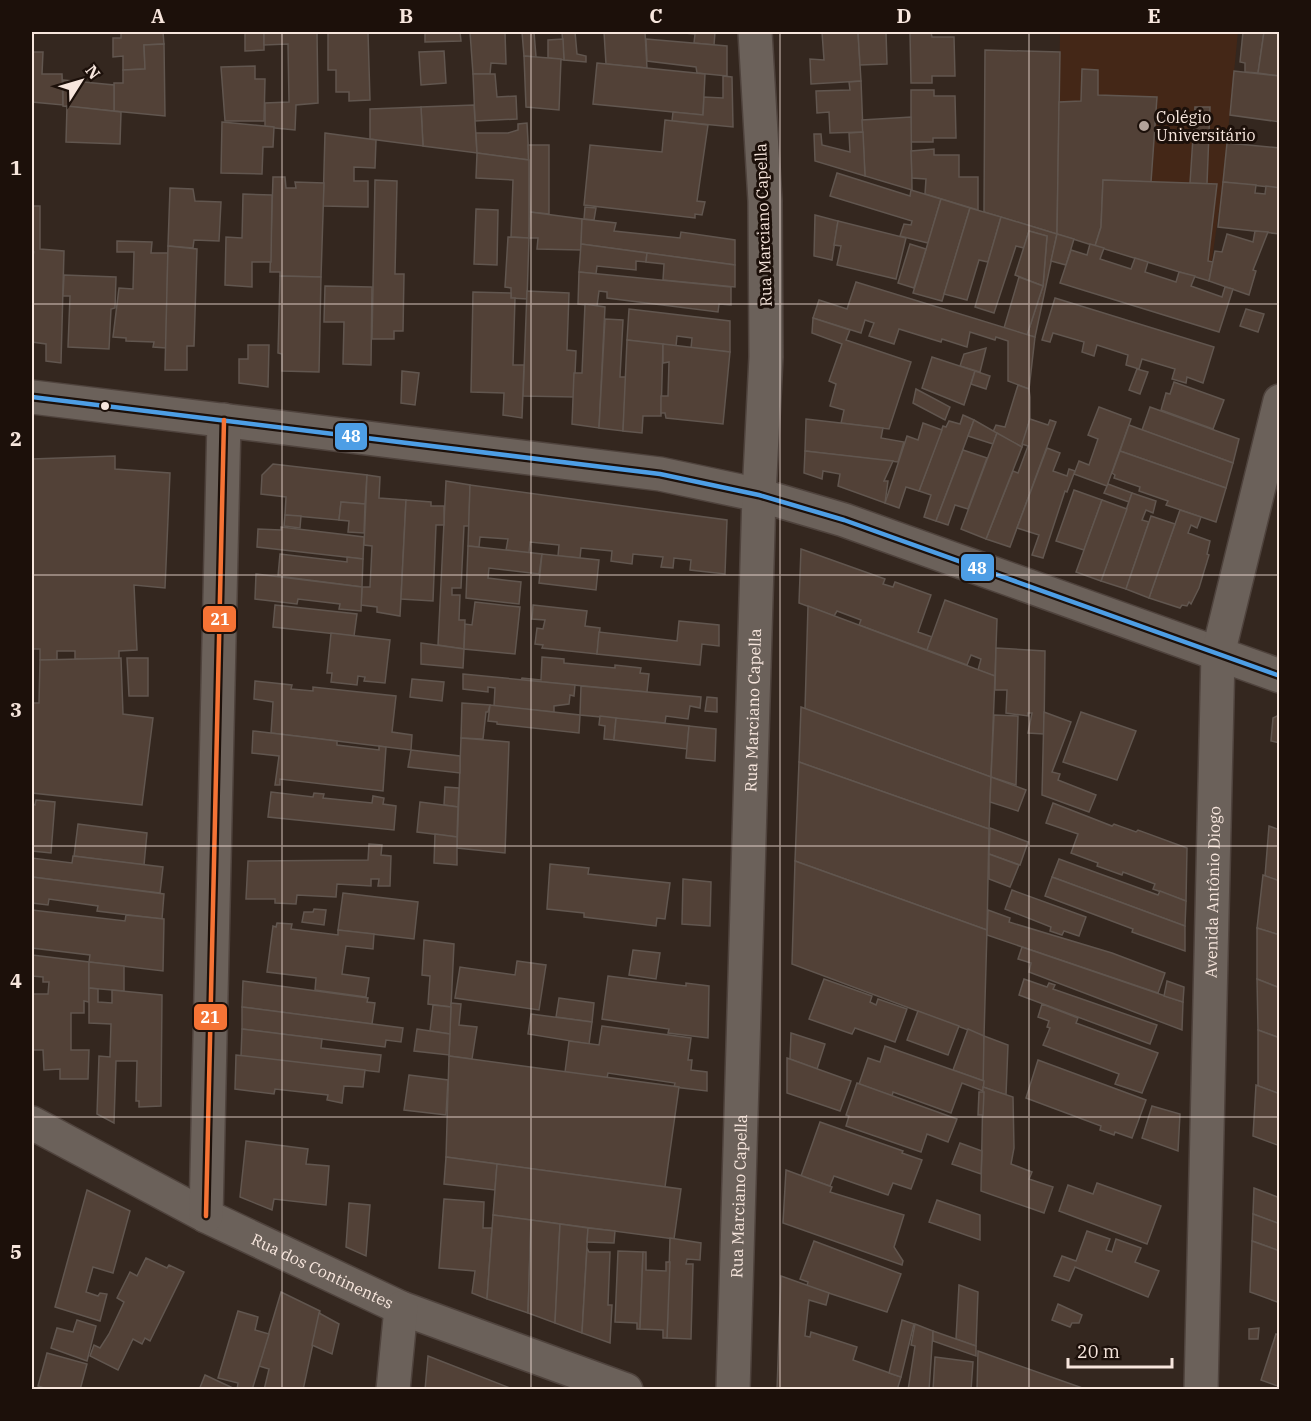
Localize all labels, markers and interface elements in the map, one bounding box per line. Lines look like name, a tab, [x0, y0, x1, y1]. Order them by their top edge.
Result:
text: A	[151, 2, 165, 29]
text: B	[399, 2, 413, 29]
text: C	[649, 2, 663, 29]
text: D	[896, 2, 912, 29]
text: E	[1147, 2, 1161, 29]
north arrow	[51, 51, 111, 111]
text: N	[81, 61, 105, 83]
place label: Colégio Universitário	[1156, 107, 1255, 145]
marker: Colégio Universitário	[1137, 119, 1151, 133]
street label: Rua Marciano Capella	[750, 143, 776, 307]
text: 1	[10, 154, 22, 181]
unlabelled marker	[99, 400, 111, 412]
line badge: 48	[334, 422, 368, 451]
text: 2	[10, 425, 22, 452]
text: 48	[341, 426, 361, 446]
line badge: 48	[960, 553, 995, 582]
text: 48	[967, 558, 987, 578]
line badge: 21	[202, 605, 237, 633]
text: 21	[210, 609, 230, 629]
street label: Rua Marciano Capella	[740, 628, 765, 792]
text: 3	[10, 696, 22, 723]
street label: Avenida Antônio Diogo	[1201, 806, 1224, 978]
text: 4	[10, 967, 22, 994]
line badge: 21	[193, 1003, 228, 1031]
text: 21	[200, 1007, 220, 1027]
street label: Rua Marciano Capella	[726, 1114, 751, 1278]
street label: Rua dos Continentes	[248, 1229, 397, 1313]
text: 5	[10, 1238, 22, 1265]
scale bar	[1068, 1331, 1172, 1369]
text: 20 m	[1077, 1340, 1120, 1363]

